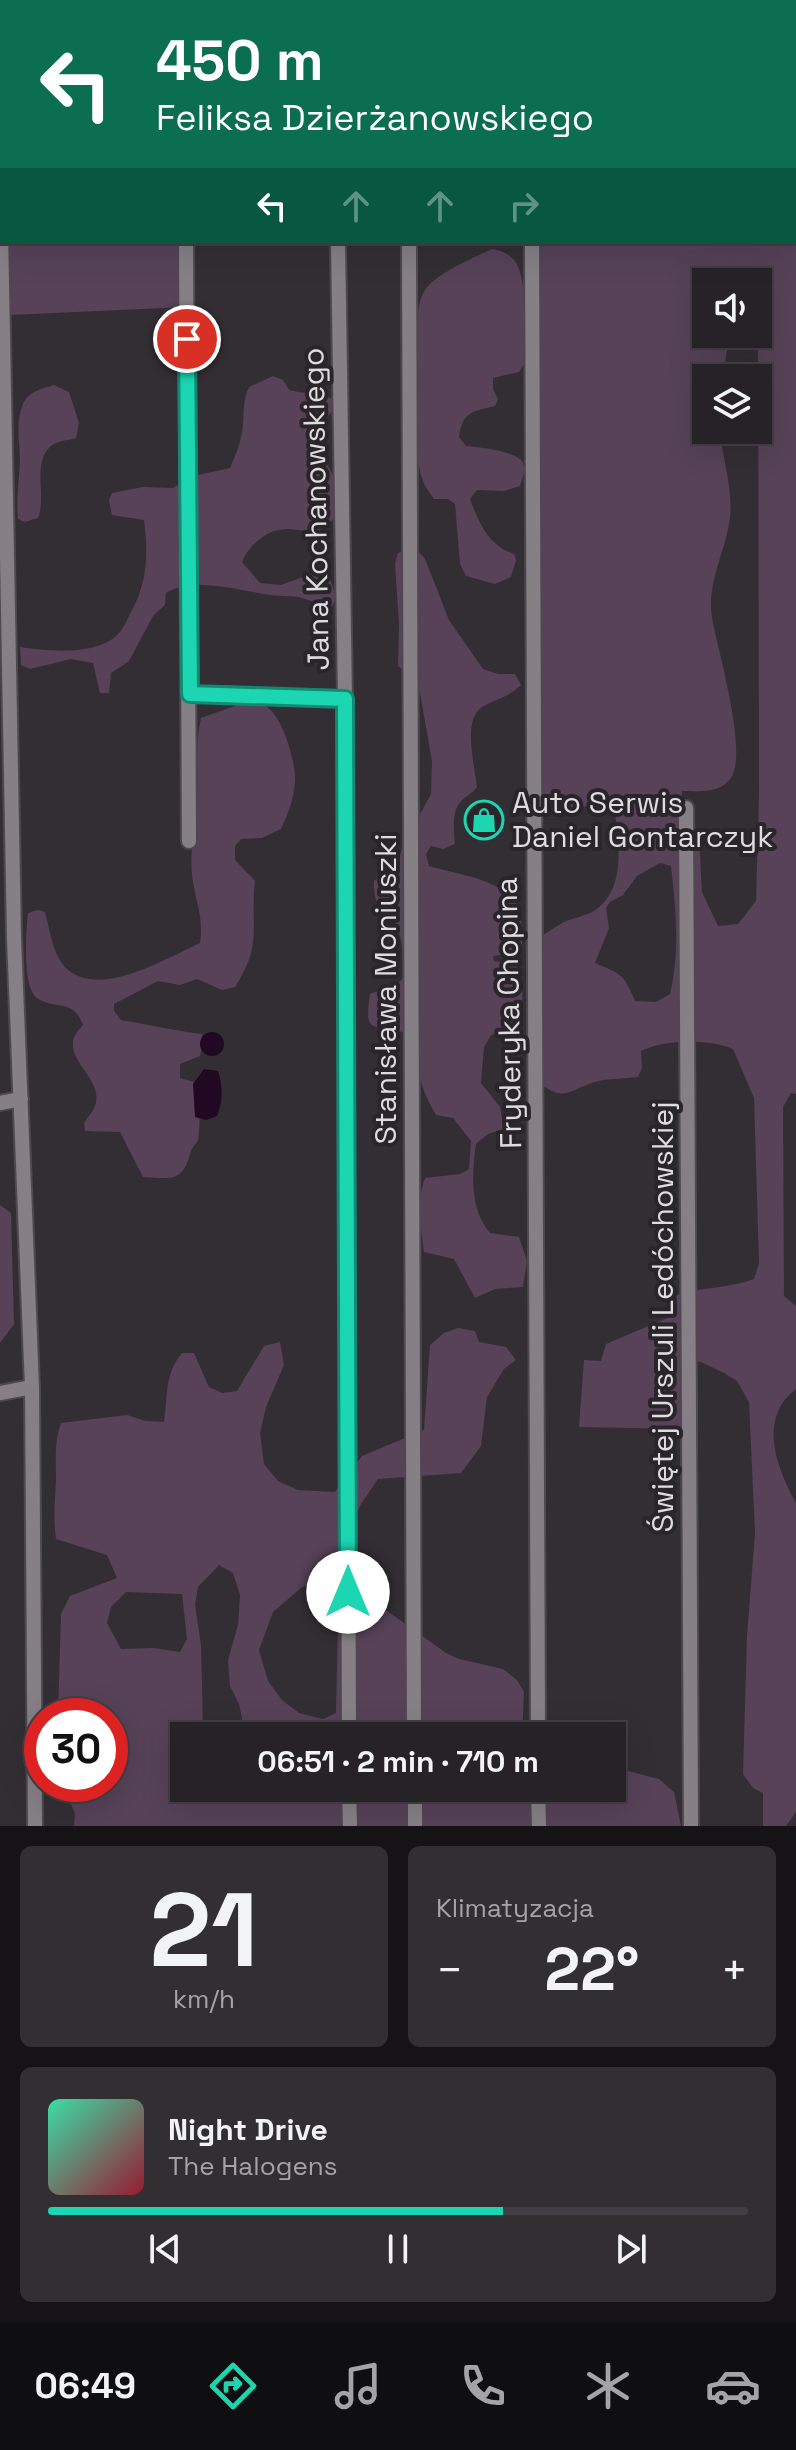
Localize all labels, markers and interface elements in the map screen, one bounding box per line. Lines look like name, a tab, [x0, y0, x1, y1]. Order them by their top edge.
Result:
text: 450 m	[156, 25, 324, 96]
icon: left	[24, 32, 128, 136]
text: Feliksa Dzierżanowskiego	[156, 95, 594, 141]
icon: left	[250, 184, 294, 228]
icon: ahead	[334, 184, 378, 228]
icon: ahead	[418, 184, 462, 228]
icon: right	[502, 184, 546, 228]
map controls	[692, 268, 772, 444]
button: sound	[692, 268, 772, 348]
pin	[153, 305, 221, 373]
icon: arrive	[165, 317, 209, 361]
street label: Jana Kochanowskiego	[293, 347, 338, 671]
button: layers	[692, 364, 772, 444]
place label: Auto Serwis Daniel Gontarczyk	[512, 783, 773, 856]
shop icon: Auto Serwis Daniel Gontarczyk	[463, 799, 505, 841]
street label: Stanisława Moniuszki	[366, 833, 405, 1145]
street label: Fryderyka Chopina	[487, 877, 530, 1149]
street label: Świętej Urszuli Ledóchowskiej	[643, 1101, 682, 1533]
position arrow	[306, 1550, 390, 1634]
speed limit sign: 30	[24, 1698, 128, 1802]
text: 06:51 · 2 min · 710 m	[257, 1742, 539, 1781]
text: 21	[150, 1864, 258, 1996]
text: Klimatyzacja	[436, 1891, 594, 1925]
text: 22°	[545, 1931, 639, 2008]
text: −	[436, 1942, 463, 1998]
text: +	[721, 1942, 748, 1998]
text: km/h	[173, 1982, 235, 2016]
text: Night Drive	[168, 2110, 328, 2149]
text: The Halogens	[168, 2149, 337, 2183]
icon: previous	[143, 2227, 187, 2271]
icon: pause	[376, 2227, 420, 2271]
icon: next	[609, 2227, 653, 2271]
icon: directions	[205, 2358, 261, 2414]
icon: music	[330, 2358, 386, 2414]
icon: phone	[455, 2358, 511, 2414]
icon: climate	[580, 2358, 636, 2414]
icon: car	[705, 2358, 761, 2414]
text: 06:49	[35, 2363, 136, 2409]

